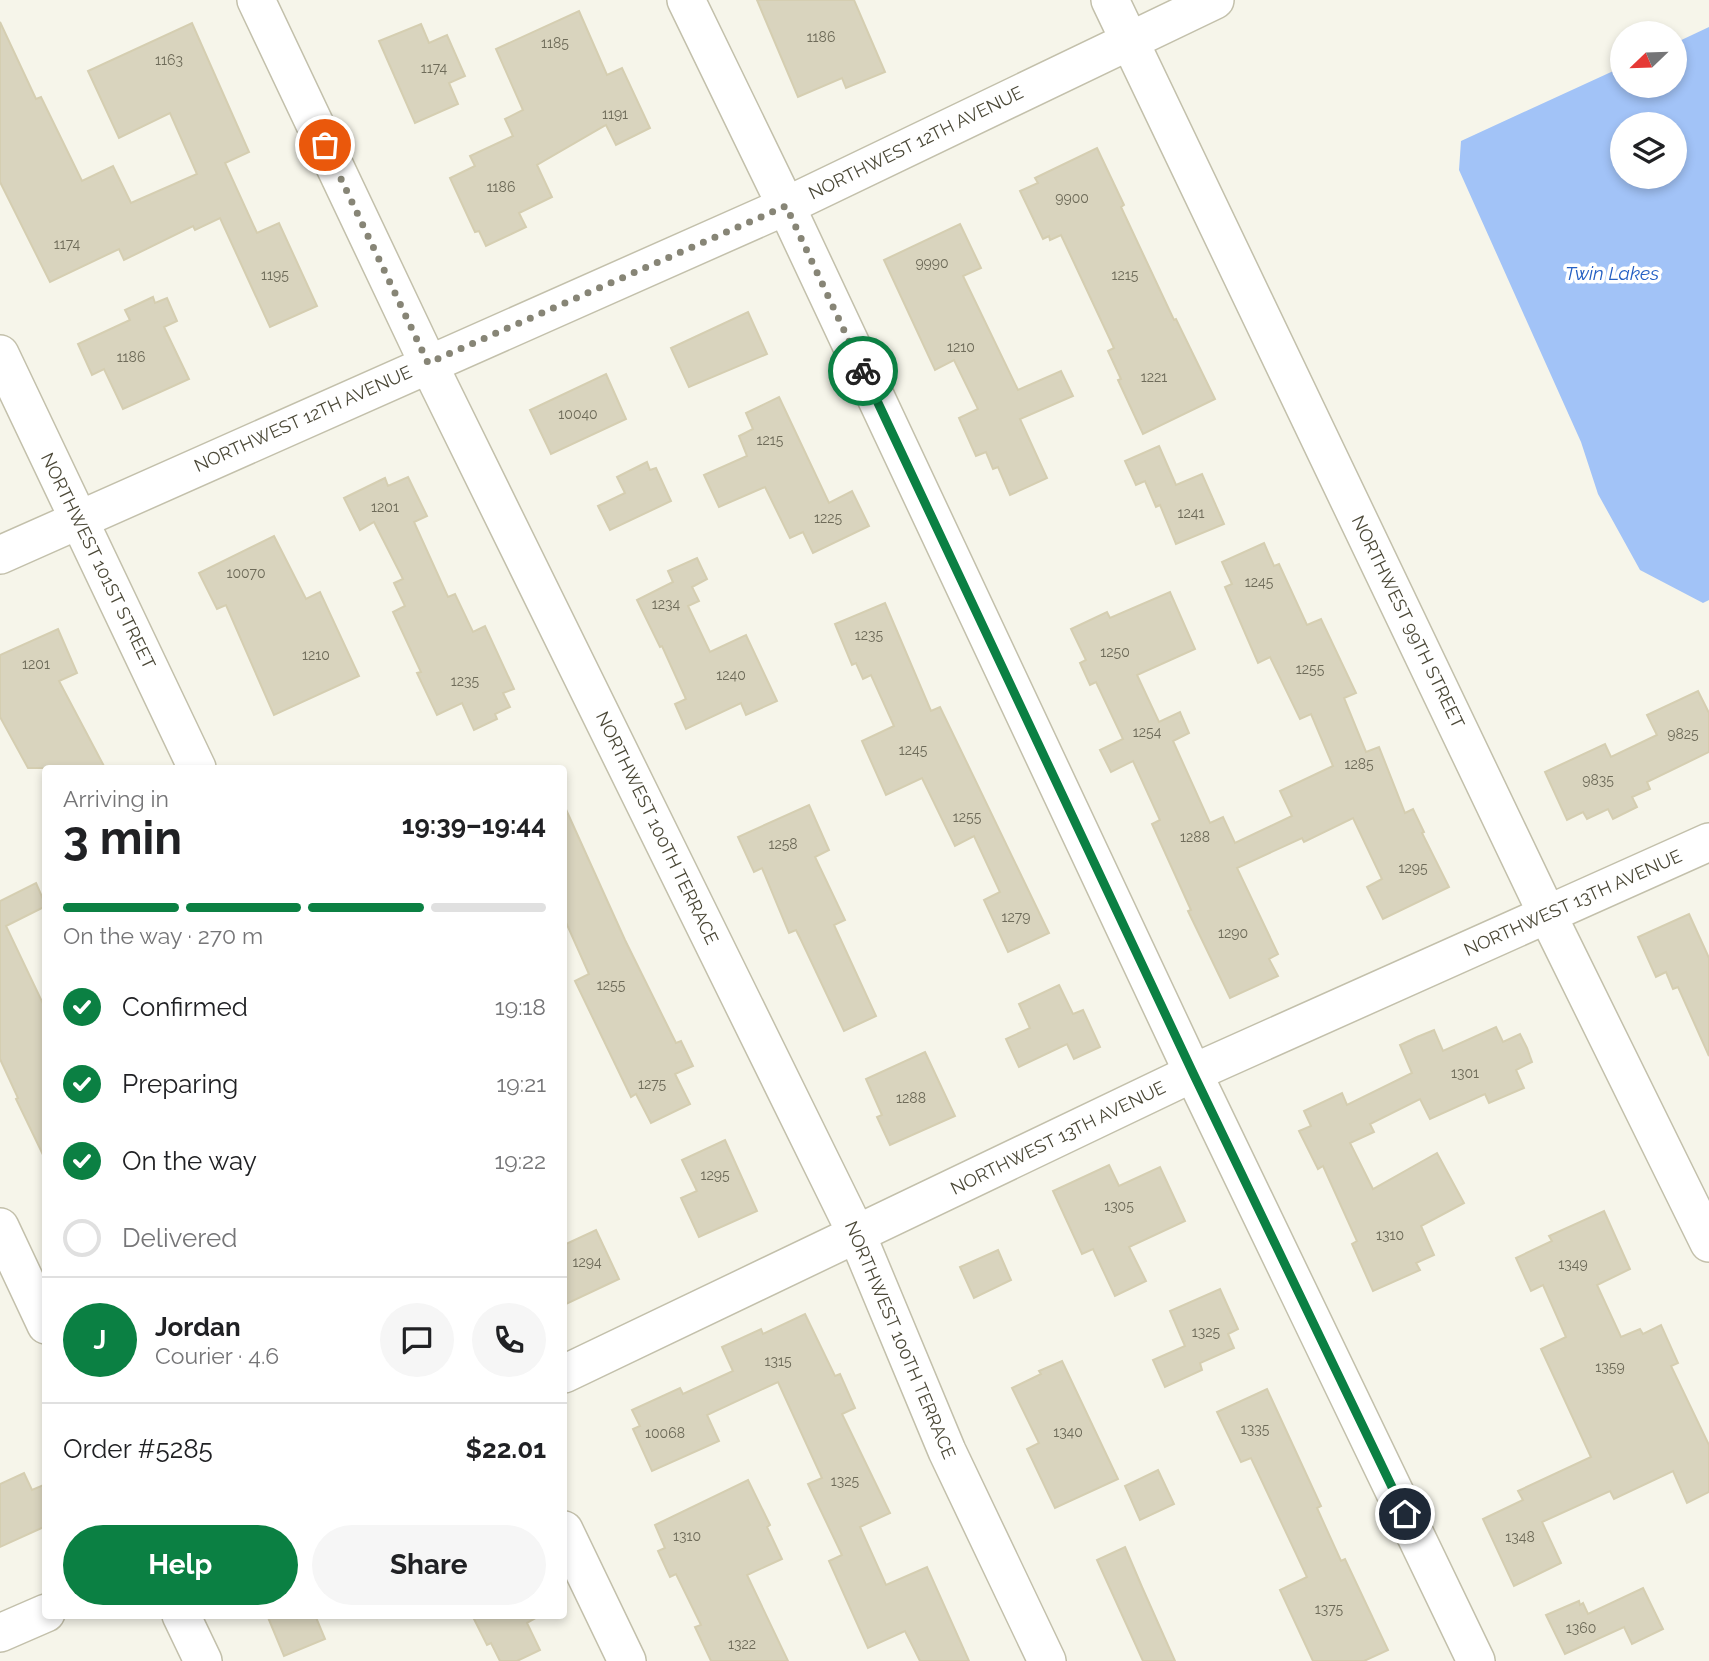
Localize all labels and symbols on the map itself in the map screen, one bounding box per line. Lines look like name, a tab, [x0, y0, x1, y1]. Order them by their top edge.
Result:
north arrow	[1610, 21, 1687, 98]
house number: 1186	[807, 29, 835, 45]
house number: 1185	[541, 35, 569, 51]
house number: 1163	[155, 52, 183, 68]
house number: 1174	[421, 60, 448, 76]
street label: NORTHWEST 12TH AVENUE	[805, 81, 1026, 204]
house number: 1191	[602, 106, 628, 122]
pin	[295, 115, 355, 175]
house number: 1186	[487, 179, 515, 195]
house number: 9900	[1055, 190, 1089, 206]
house number: 1174	[54, 236, 81, 252]
house number: 9990	[915, 255, 949, 271]
water label: Twin Lakes	[1565, 262, 1659, 284]
house number: 1195	[261, 267, 289, 283]
house number: 1215	[1112, 267, 1139, 283]
courier	[828, 336, 898, 406]
house number: 1210	[947, 339, 975, 355]
house number: 1186	[117, 349, 145, 365]
street label: NORTHWEST 12TH AVENUE	[191, 361, 415, 476]
house number: 1221	[1141, 369, 1167, 385]
house number: 10040	[558, 406, 598, 422]
house number: 1215	[757, 432, 784, 448]
street label: NORTHWEST 101ST STREET	[37, 449, 160, 672]
house number: 1201	[371, 499, 399, 515]
house number: 1241	[1178, 505, 1204, 521]
house number: 1225	[814, 510, 842, 526]
street label: NORTHWEST 99TH STREET	[1348, 512, 1469, 732]
house number: 10070	[226, 565, 266, 581]
house number: 1245	[1245, 574, 1274, 590]
house number: 1234	[652, 596, 681, 612]
house number: 1235	[855, 627, 884, 643]
house number: 1250	[1100, 644, 1130, 660]
house number: 1210	[302, 647, 330, 663]
house number: 1201	[22, 656, 50, 672]
house number: 1255	[1296, 661, 1325, 677]
house number: 1240	[716, 667, 746, 683]
house number: 1235	[451, 673, 480, 689]
street label: NORTHWEST 100TH TERRACE	[592, 708, 723, 948]
house number: 1254	[1133, 724, 1162, 740]
house number: 9825	[1667, 726, 1699, 742]
house number: 1245	[899, 742, 928, 758]
house number: 1285	[1344, 756, 1374, 772]
house number: 9835	[1582, 772, 1614, 788]
house number: 1255	[953, 809, 982, 825]
house number: 1288	[1180, 829, 1210, 845]
house number: 1258	[768, 836, 798, 852]
street label: NORTHWEST 13TH AVENUE	[1461, 845, 1685, 960]
house number: 1295	[1398, 860, 1428, 876]
house number: 1279	[1002, 909, 1030, 925]
house number: 1290	[1218, 925, 1248, 941]
house number: 1255	[597, 977, 626, 993]
house number: 1301	[1451, 1065, 1479, 1081]
house number: 1275	[638, 1076, 666, 1092]
street label: NORTHWEST 13TH AVENUE	[947, 1076, 1169, 1199]
house number: 1288	[896, 1090, 926, 1106]
house number: 1295	[700, 1167, 730, 1183]
house number: 1305	[1104, 1198, 1134, 1214]
street label: NORTHWEST 100TH TERRACE	[841, 1218, 960, 1462]
house number: 1310	[1376, 1227, 1404, 1243]
house number: 1294	[572, 1254, 602, 1270]
house number: 1349	[1558, 1256, 1588, 1272]
house number: 1325	[1192, 1324, 1221, 1340]
house number: 1315	[764, 1353, 792, 1369]
house number: 1359	[1595, 1359, 1625, 1375]
house number: 1335	[1241, 1421, 1270, 1437]
house number: 1340	[1053, 1424, 1083, 1440]
house number: 10068	[645, 1425, 685, 1441]
house number: 1325	[831, 1473, 860, 1489]
pin	[1375, 1484, 1435, 1544]
house number: 1310	[673, 1528, 701, 1544]
house number: 1348	[1505, 1529, 1535, 1545]
house number: 1375	[1315, 1601, 1344, 1617]
house number: 1360	[1566, 1620, 1596, 1636]
house number: 1322	[728, 1636, 756, 1652]

